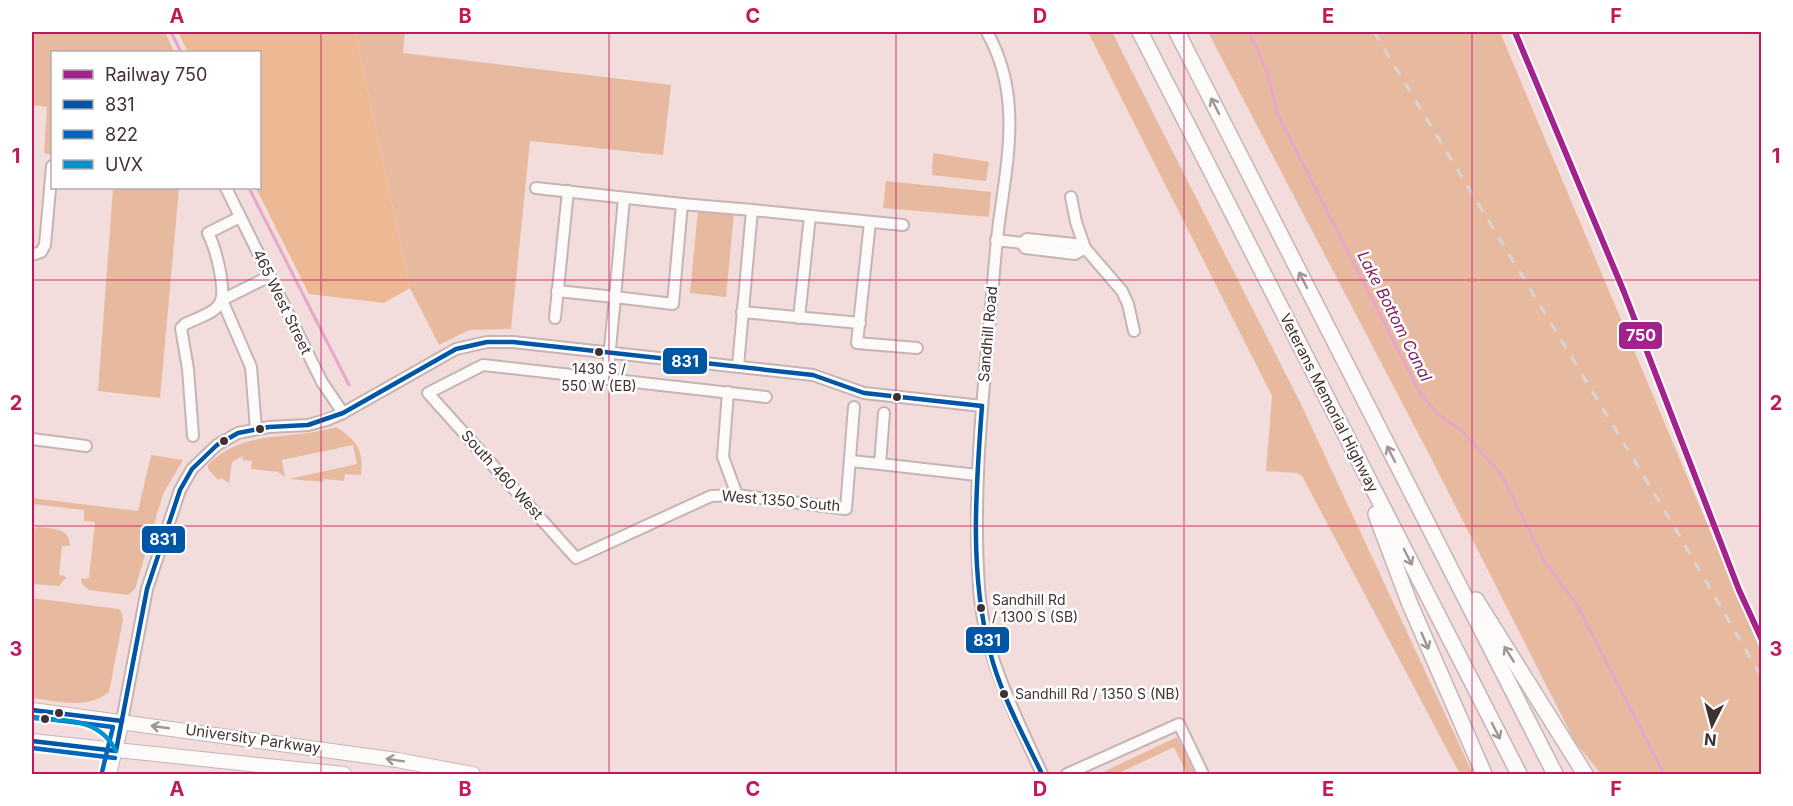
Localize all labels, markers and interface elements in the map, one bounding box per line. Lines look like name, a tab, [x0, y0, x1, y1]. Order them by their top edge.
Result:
text: A	[170, 4, 185, 28]
text: B	[458, 4, 472, 28]
text: C	[746, 4, 760, 28]
text: D	[1033, 4, 1047, 28]
text: E	[1322, 4, 1334, 28]
text: F	[1610, 4, 1622, 28]
legend	[51, 51, 261, 189]
text: Railway 750	[105, 64, 207, 85]
text: 831	[105, 94, 135, 115]
one-way arrow	[1209, 98, 1220, 116]
text: 822	[105, 124, 138, 145]
text: 1	[12, 144, 20, 168]
text: 1	[1772, 144, 1780, 168]
text: UVX	[105, 154, 143, 175]
street label: 465 West Street	[249, 246, 316, 357]
water label: Lake Bottom Canal	[1353, 247, 1437, 385]
one-way arrow	[1297, 272, 1309, 289]
street label: Sandhill Road	[974, 285, 1001, 383]
street label: Veterans Memorial Highway	[1276, 310, 1383, 496]
line badge: 750	[1618, 321, 1663, 350]
text: 750	[1626, 325, 1656, 345]
marker: 1430 S / 550 W (EB)	[593, 346, 605, 358]
line badge: 831	[662, 347, 708, 375]
text: 831	[671, 351, 699, 371]
place label: 1430 S / 550 W (EB)	[561, 360, 637, 394]
text: 2	[10, 391, 22, 415]
unlabelled marker	[891, 391, 903, 403]
text: 2	[1770, 391, 1782, 415]
unlabelled marker	[254, 423, 266, 435]
street label: South 460 West	[457, 426, 548, 523]
unlabelled marker	[218, 435, 230, 447]
one-way arrow	[1385, 445, 1397, 463]
street label: West 1350 South	[721, 486, 841, 515]
line badge: 831	[141, 525, 186, 554]
text: 831	[149, 529, 177, 549]
one-way arrow	[1402, 548, 1414, 566]
place label: Sandhill Rd / 1300 S (SB)	[992, 591, 1078, 625]
marker: Sandhill Rd / 1300 S (SB)	[975, 602, 987, 614]
line badge: 831	[965, 626, 1010, 654]
text: 831	[973, 630, 1001, 650]
one-way arrow	[1420, 632, 1431, 650]
text: 3	[10, 637, 22, 661]
text: 3	[1770, 637, 1782, 661]
one-way arrow	[1503, 646, 1515, 663]
place label: Sandhill Rd / 1350 S (NB)	[1015, 685, 1180, 702]
marker: Sandhill Rd / 1350 S (NB)	[998, 688, 1010, 700]
north arrow	[1682, 695, 1742, 755]
unlabelled marker	[53, 707, 65, 719]
unlabelled marker	[39, 713, 51, 725]
street label: University Parkway	[184, 720, 323, 757]
one-way arrow	[150, 721, 170, 732]
one-way arrow	[1491, 722, 1503, 740]
text: N	[1703, 729, 1718, 751]
one-way arrow	[385, 754, 405, 765]
text: A	[170, 777, 185, 801]
text: B	[458, 777, 472, 801]
text: C	[746, 777, 760, 801]
text: D	[1033, 777, 1047, 801]
text: E	[1322, 777, 1334, 801]
text: F	[1610, 777, 1622, 801]

